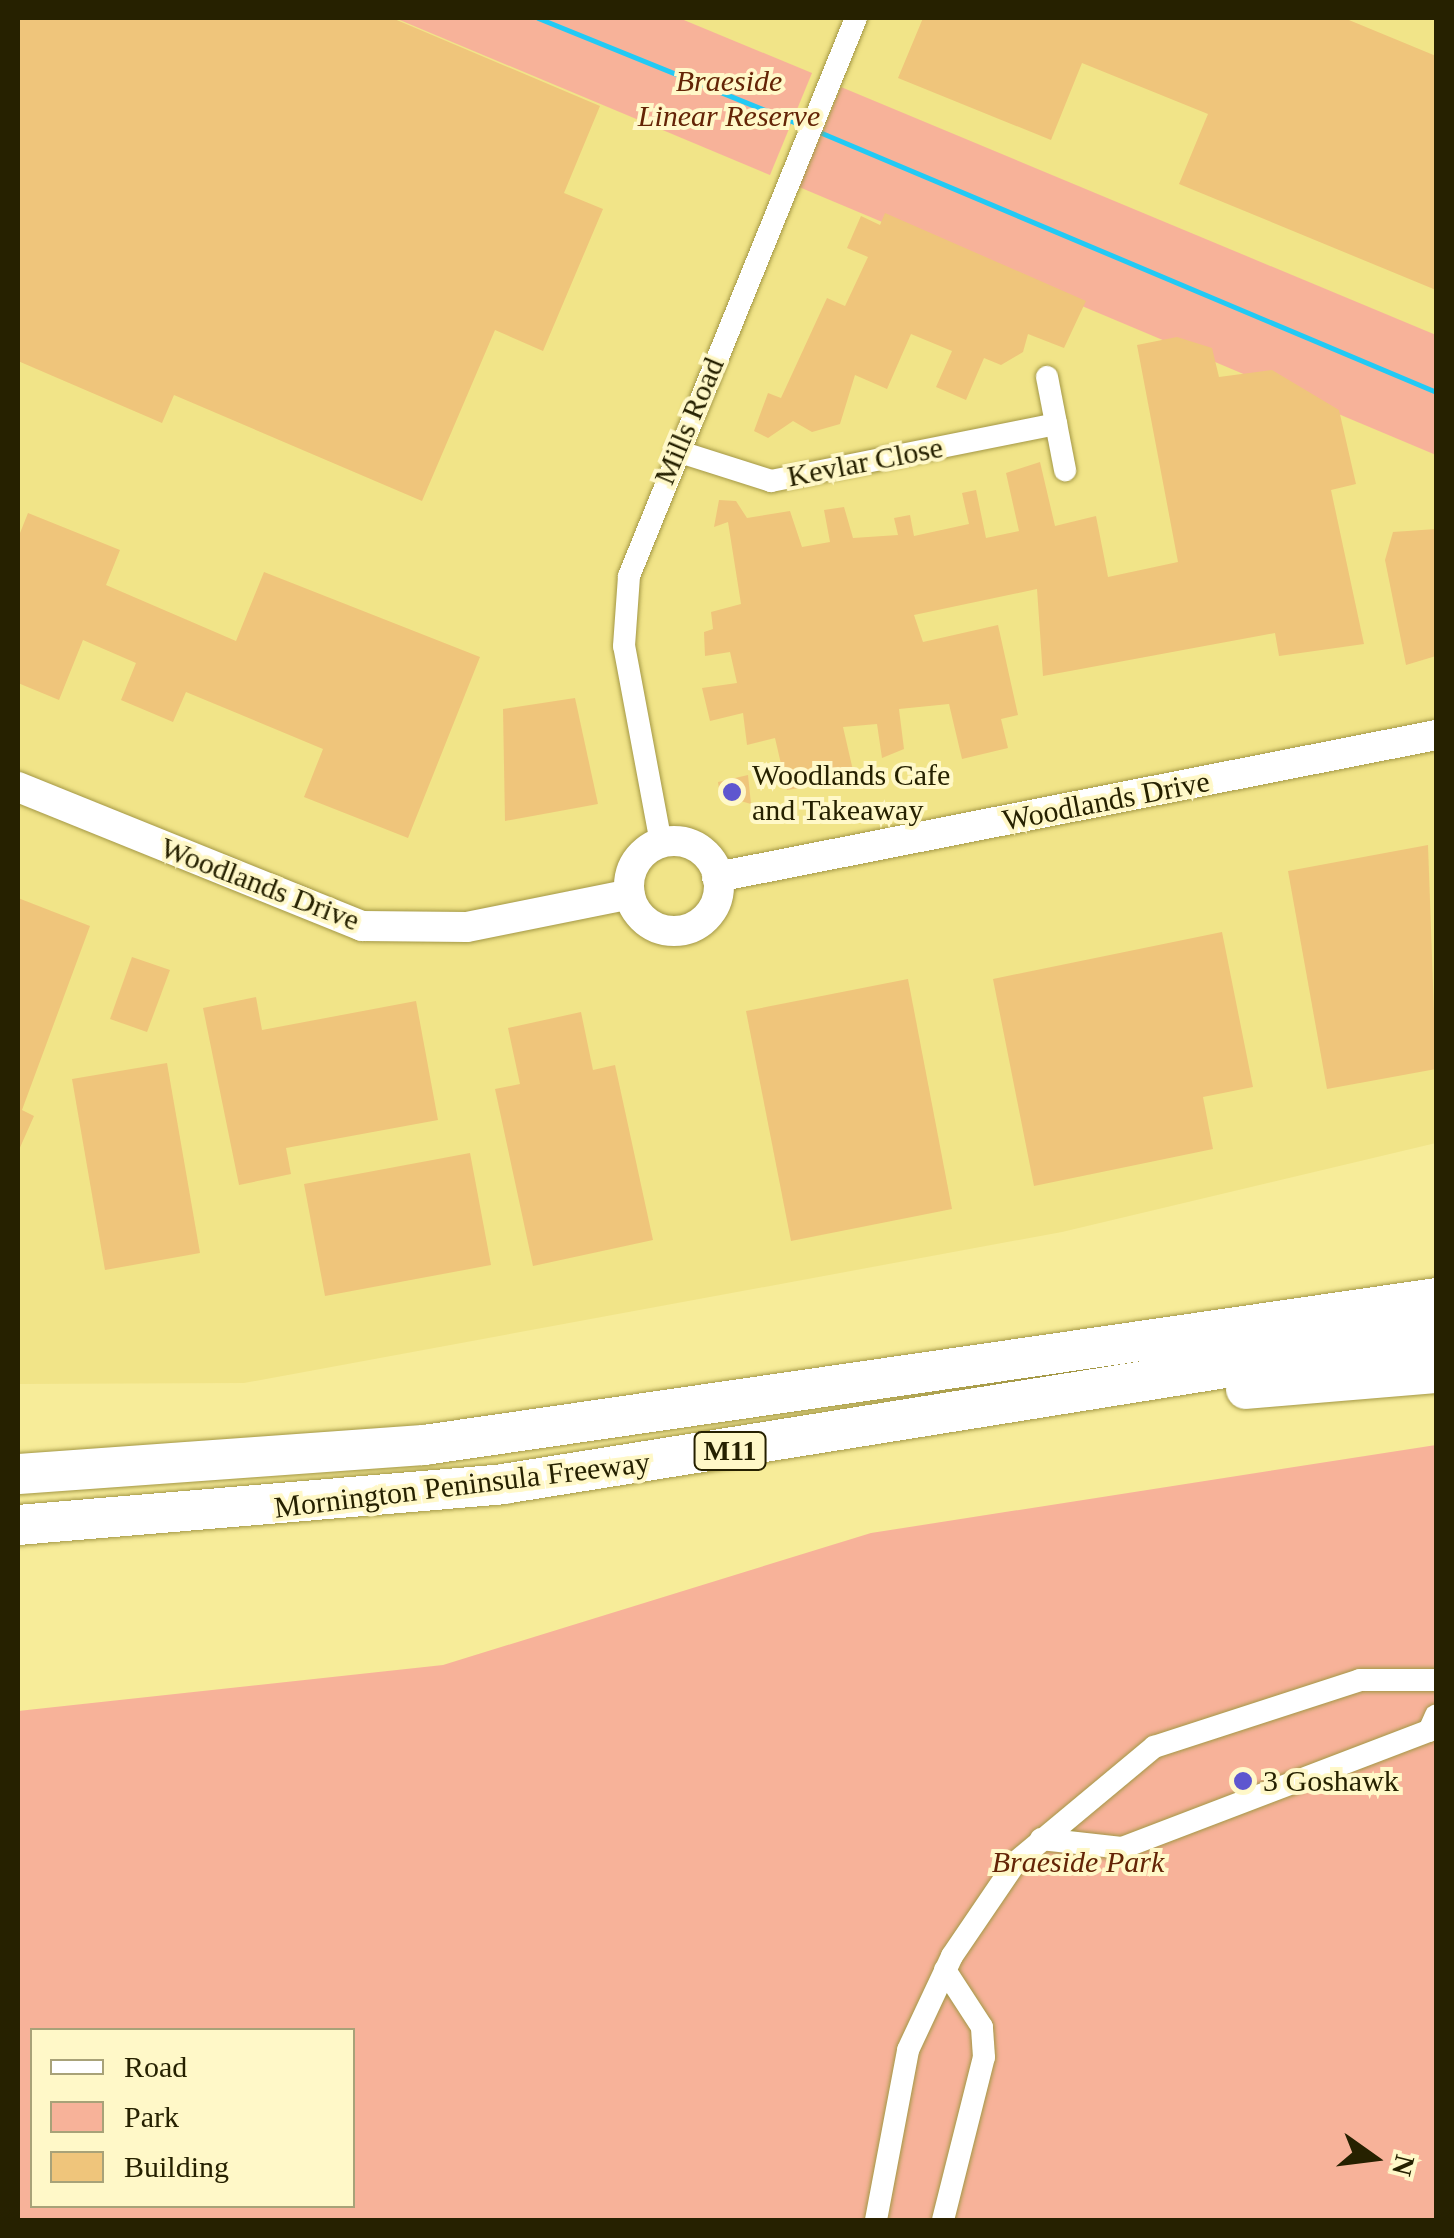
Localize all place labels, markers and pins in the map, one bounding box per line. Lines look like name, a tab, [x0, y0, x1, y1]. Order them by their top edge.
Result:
place label: Woodlands Cafe and Takeaway	[752, 757, 950, 828]
marker: Woodlands Cafe and Takeaway	[721, 781, 743, 803]
place label: 3 Goshawk	[1263, 1763, 1399, 1799]
marker: 3 Goshawk	[1232, 1770, 1254, 1792]

